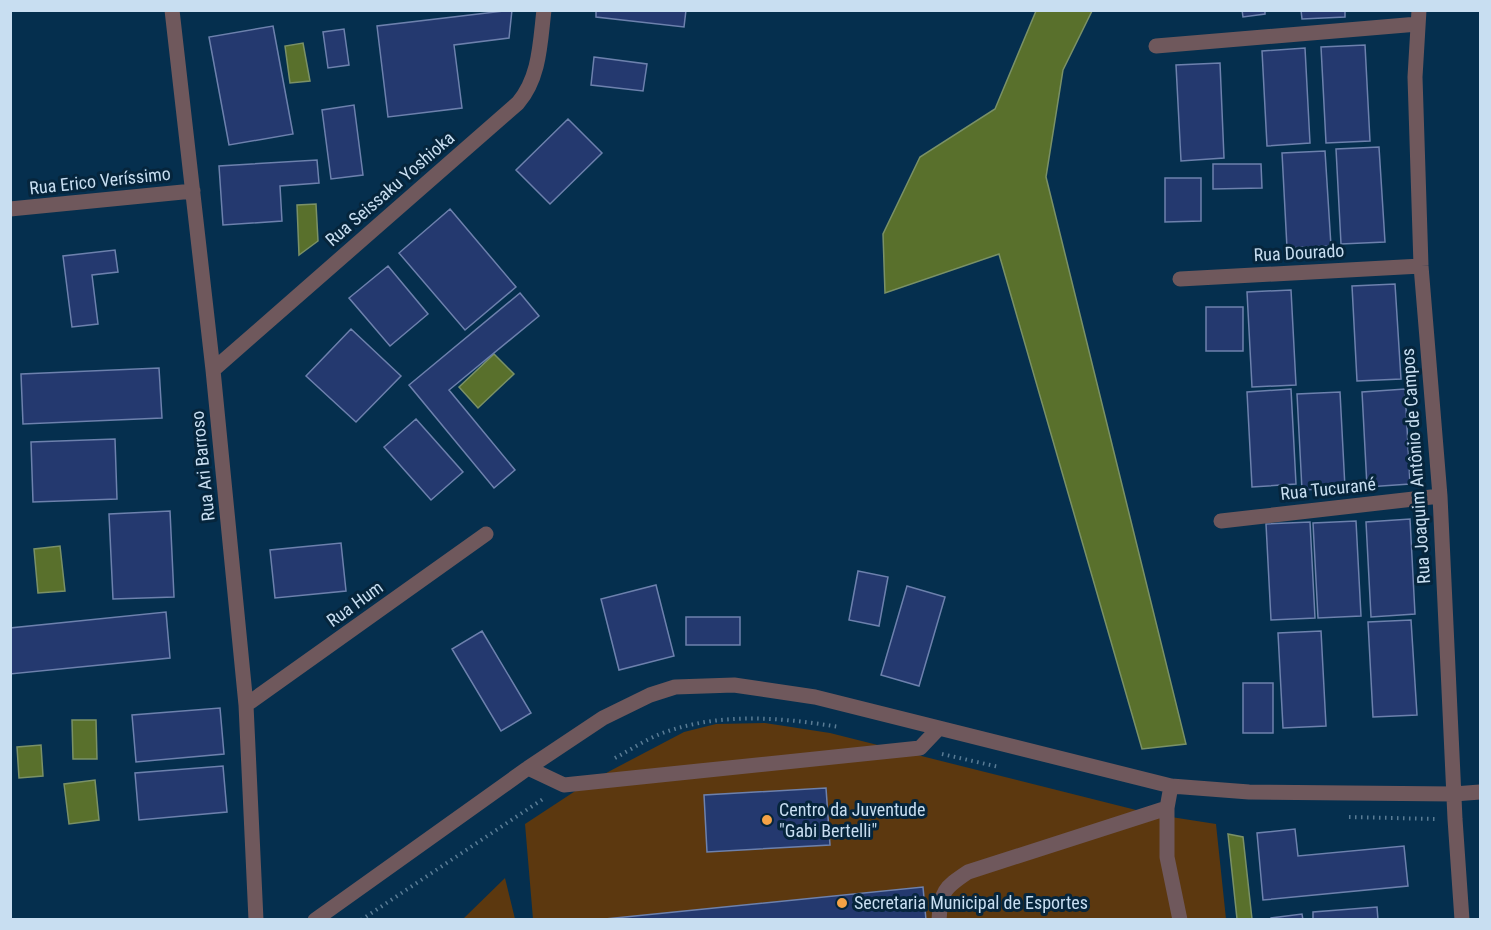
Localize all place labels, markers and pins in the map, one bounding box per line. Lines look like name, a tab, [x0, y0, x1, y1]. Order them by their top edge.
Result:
place label: Centro da Juventude "Gabi Bertelli"	[779, 799, 925, 841]
marker: Centro da Juventude "Gabi Bertelli"	[760, 813, 774, 827]
place label: Secretaria Municipal de Esportes	[854, 892, 1088, 913]
marker: Secretaria Municipal de Esportes	[835, 896, 849, 910]

